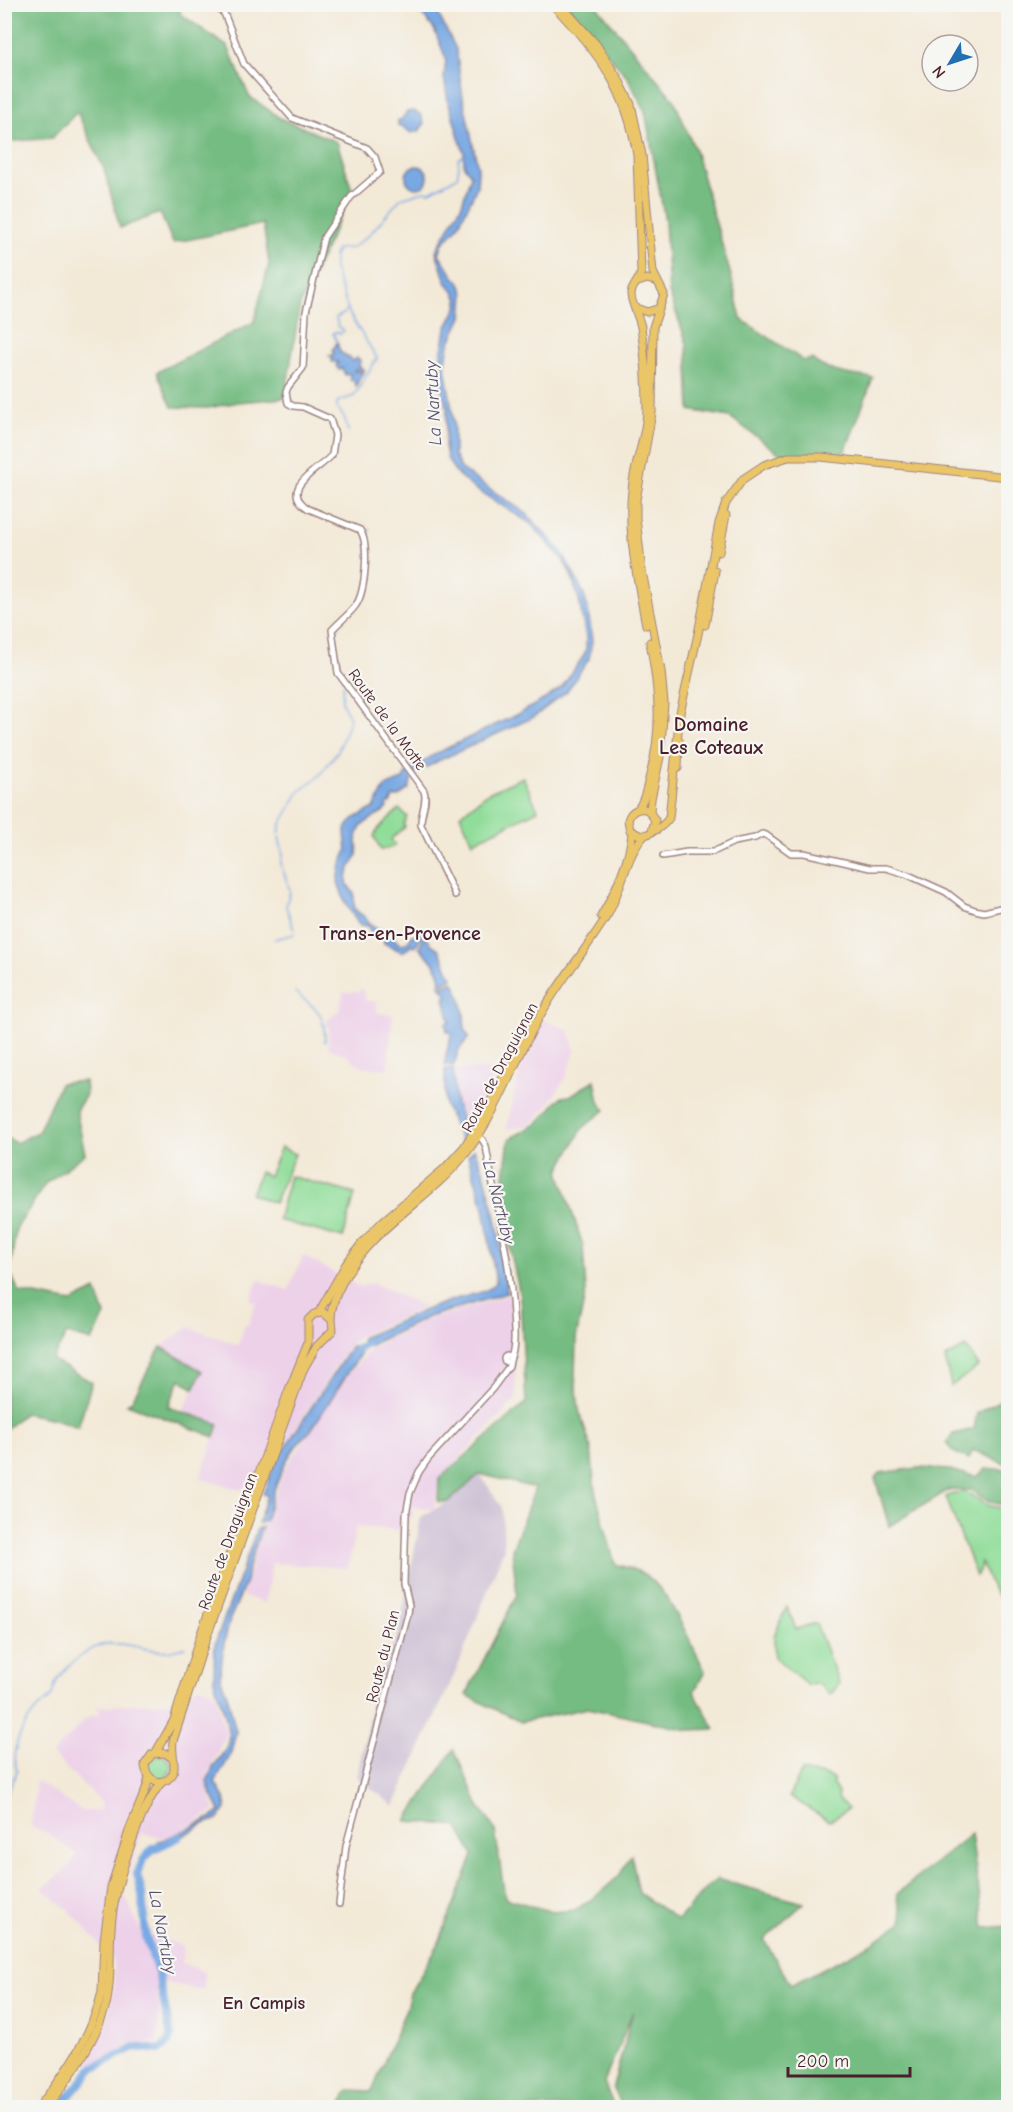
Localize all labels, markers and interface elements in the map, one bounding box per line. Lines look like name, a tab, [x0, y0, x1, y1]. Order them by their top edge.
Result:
north arrow	[920, 33, 980, 93]
text: N	[929, 62, 949, 82]
water label: La Nartuby	[421, 359, 446, 446]
street label: Route de la Motte	[344, 665, 430, 774]
district label: Domaine Les Coteaux	[659, 713, 763, 759]
district label: Trans-en-Provence	[319, 922, 481, 945]
street label: Route de Draguignan	[458, 999, 542, 1135]
water label: La Nartuby	[478, 1158, 519, 1247]
street label: Route de Draguignan	[195, 1470, 261, 1612]
street label: Route du Plan	[363, 1608, 403, 1705]
water label: La Nartuby	[144, 1888, 181, 1977]
district label: En Campis	[223, 1993, 306, 2014]
scale bar	[788, 2040, 910, 2078]
text: 200 m	[797, 2051, 849, 2072]

